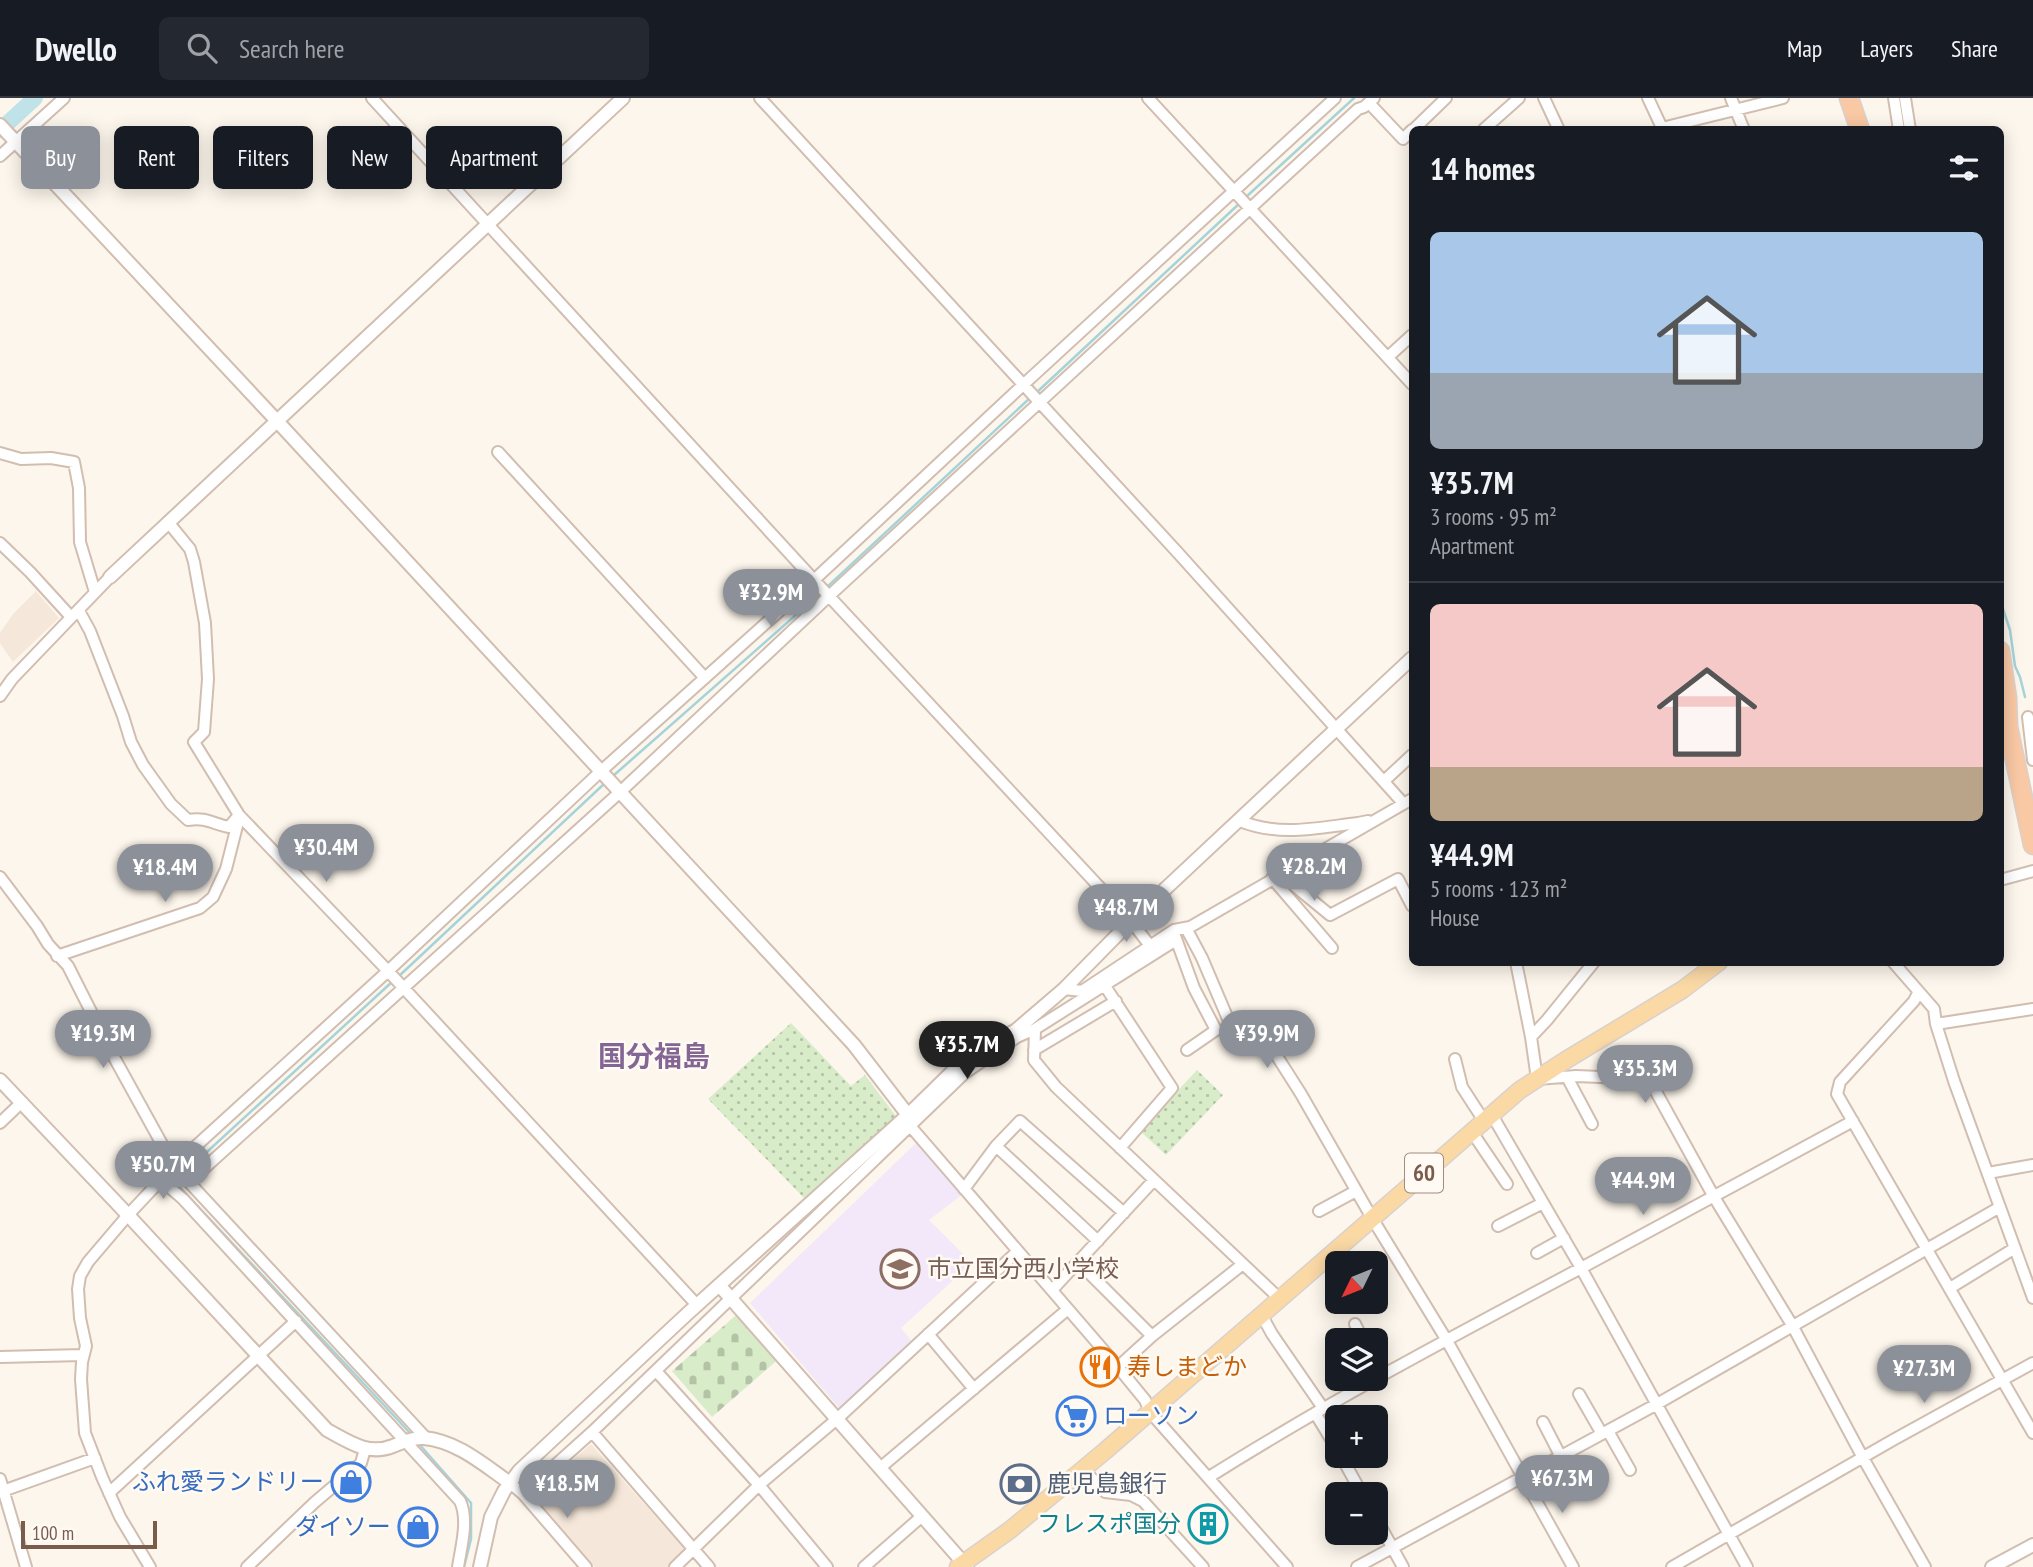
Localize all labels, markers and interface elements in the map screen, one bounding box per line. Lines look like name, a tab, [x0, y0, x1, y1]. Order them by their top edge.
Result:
search box	[159, 17, 649, 80]
text: Dwello	[35, 27, 117, 70]
icon: search	[183, 29, 221, 67]
text: Search here	[239, 32, 345, 65]
text: Map	[1787, 33, 1822, 64]
text: Layers	[1860, 33, 1913, 64]
text: Share	[1951, 33, 1998, 64]
chip: Buy	[21, 126, 100, 189]
chip: Rent	[114, 126, 199, 189]
chip: Filters	[213, 126, 313, 189]
chip: New	[327, 126, 412, 189]
chip: Apartment	[426, 126, 562, 189]
text: 14 homes	[1430, 149, 1535, 188]
icon: filters	[1945, 149, 1983, 187]
icon: home	[1644, 277, 1770, 403]
text: ¥35.7M	[1430, 463, 1514, 502]
text: 3 rooms · 95 m²	[1430, 502, 1557, 531]
text: Apartment	[1430, 531, 1514, 560]
pin: ¥32.9M	[714, 570, 828, 629]
text: ¥32.9M	[739, 577, 803, 606]
icon: home	[1644, 649, 1770, 775]
pin: ¥30.4M	[269, 824, 383, 884]
text: ¥30.4M	[294, 832, 358, 861]
text: ¥44.9M	[1430, 835, 1514, 874]
pin: ¥18.4M	[108, 844, 222, 904]
pin: ¥28.2M	[1257, 844, 1371, 903]
text: ¥28.2M	[1282, 851, 1346, 880]
text: ¥18.4M	[133, 852, 197, 881]
text: 5 rooms · 123 m²	[1430, 874, 1567, 903]
pin: ¥48.7M	[1069, 884, 1183, 944]
text: ¥48.7M	[1094, 892, 1158, 921]
text: House	[1430, 903, 1480, 932]
pin: ¥19.3M	[46, 1010, 160, 1070]
pin: ¥39.9M	[1210, 1010, 1324, 1070]
text: ¥19.3M	[71, 1018, 135, 1047]
text: ¥39.9M	[1235, 1018, 1299, 1047]
pin: ¥35.7M	[910, 1021, 1024, 1081]
text: ¥35.7M	[935, 1029, 999, 1058]
district label: 国分福島	[598, 1037, 710, 1074]
pin: ¥35.3M	[1588, 1046, 1702, 1105]
text: ¥35.3M	[1613, 1053, 1677, 1082]
pin: ¥50.7M	[106, 1142, 220, 1201]
text: ¥50.7M	[131, 1149, 195, 1178]
road number: 60	[1405, 1154, 1443, 1192]
pin: ¥44.9M	[1586, 1158, 1700, 1217]
text: ¥44.9M	[1611, 1165, 1675, 1194]
school or university icon: 市立国分西小学校	[879, 1248, 921, 1290]
north arrow	[1325, 1251, 1388, 1314]
map controls	[1325, 1251, 1388, 1545]
place label: 市立国分西小学校	[927, 1253, 1119, 1284]
button: layers	[1325, 1328, 1388, 1391]
restaurant icon: 寿しまどか	[1079, 1346, 1121, 1388]
pin: ¥27.3M	[1867, 1346, 1981, 1405]
place label: 寿しまどか	[1127, 1351, 1247, 1382]
text: ¥27.3M	[1893, 1353, 1955, 1382]
supermarket icon: ローソン	[1055, 1395, 1097, 1437]
place label: ローソン	[1103, 1400, 1199, 1431]
button: +	[1325, 1405, 1388, 1468]
pin: ¥67.3M	[1505, 1456, 1619, 1515]
pin: ¥18.5M	[510, 1460, 624, 1520]
shop icon: ふれ愛ランドリー	[330, 1461, 372, 1503]
bank icon: 鹿児島銀行	[999, 1463, 1041, 1505]
text: ¥67.3M	[1531, 1463, 1593, 1492]
place label: ふれ愛ランドリー	[132, 1466, 324, 1497]
text: ¥18.5M	[535, 1468, 599, 1497]
place label: 鹿児島銀行	[1047, 1468, 1167, 1499]
button: −	[1325, 1482, 1388, 1545]
building icon: フレスポ国分	[1187, 1503, 1229, 1545]
shop icon: ダイソー	[397, 1506, 439, 1548]
place label: フレスポ国分	[1037, 1508, 1181, 1539]
place label: ダイソー	[295, 1511, 391, 1542]
scale bar	[21, 1518, 158, 1550]
text: 100 m	[32, 1521, 74, 1545]

